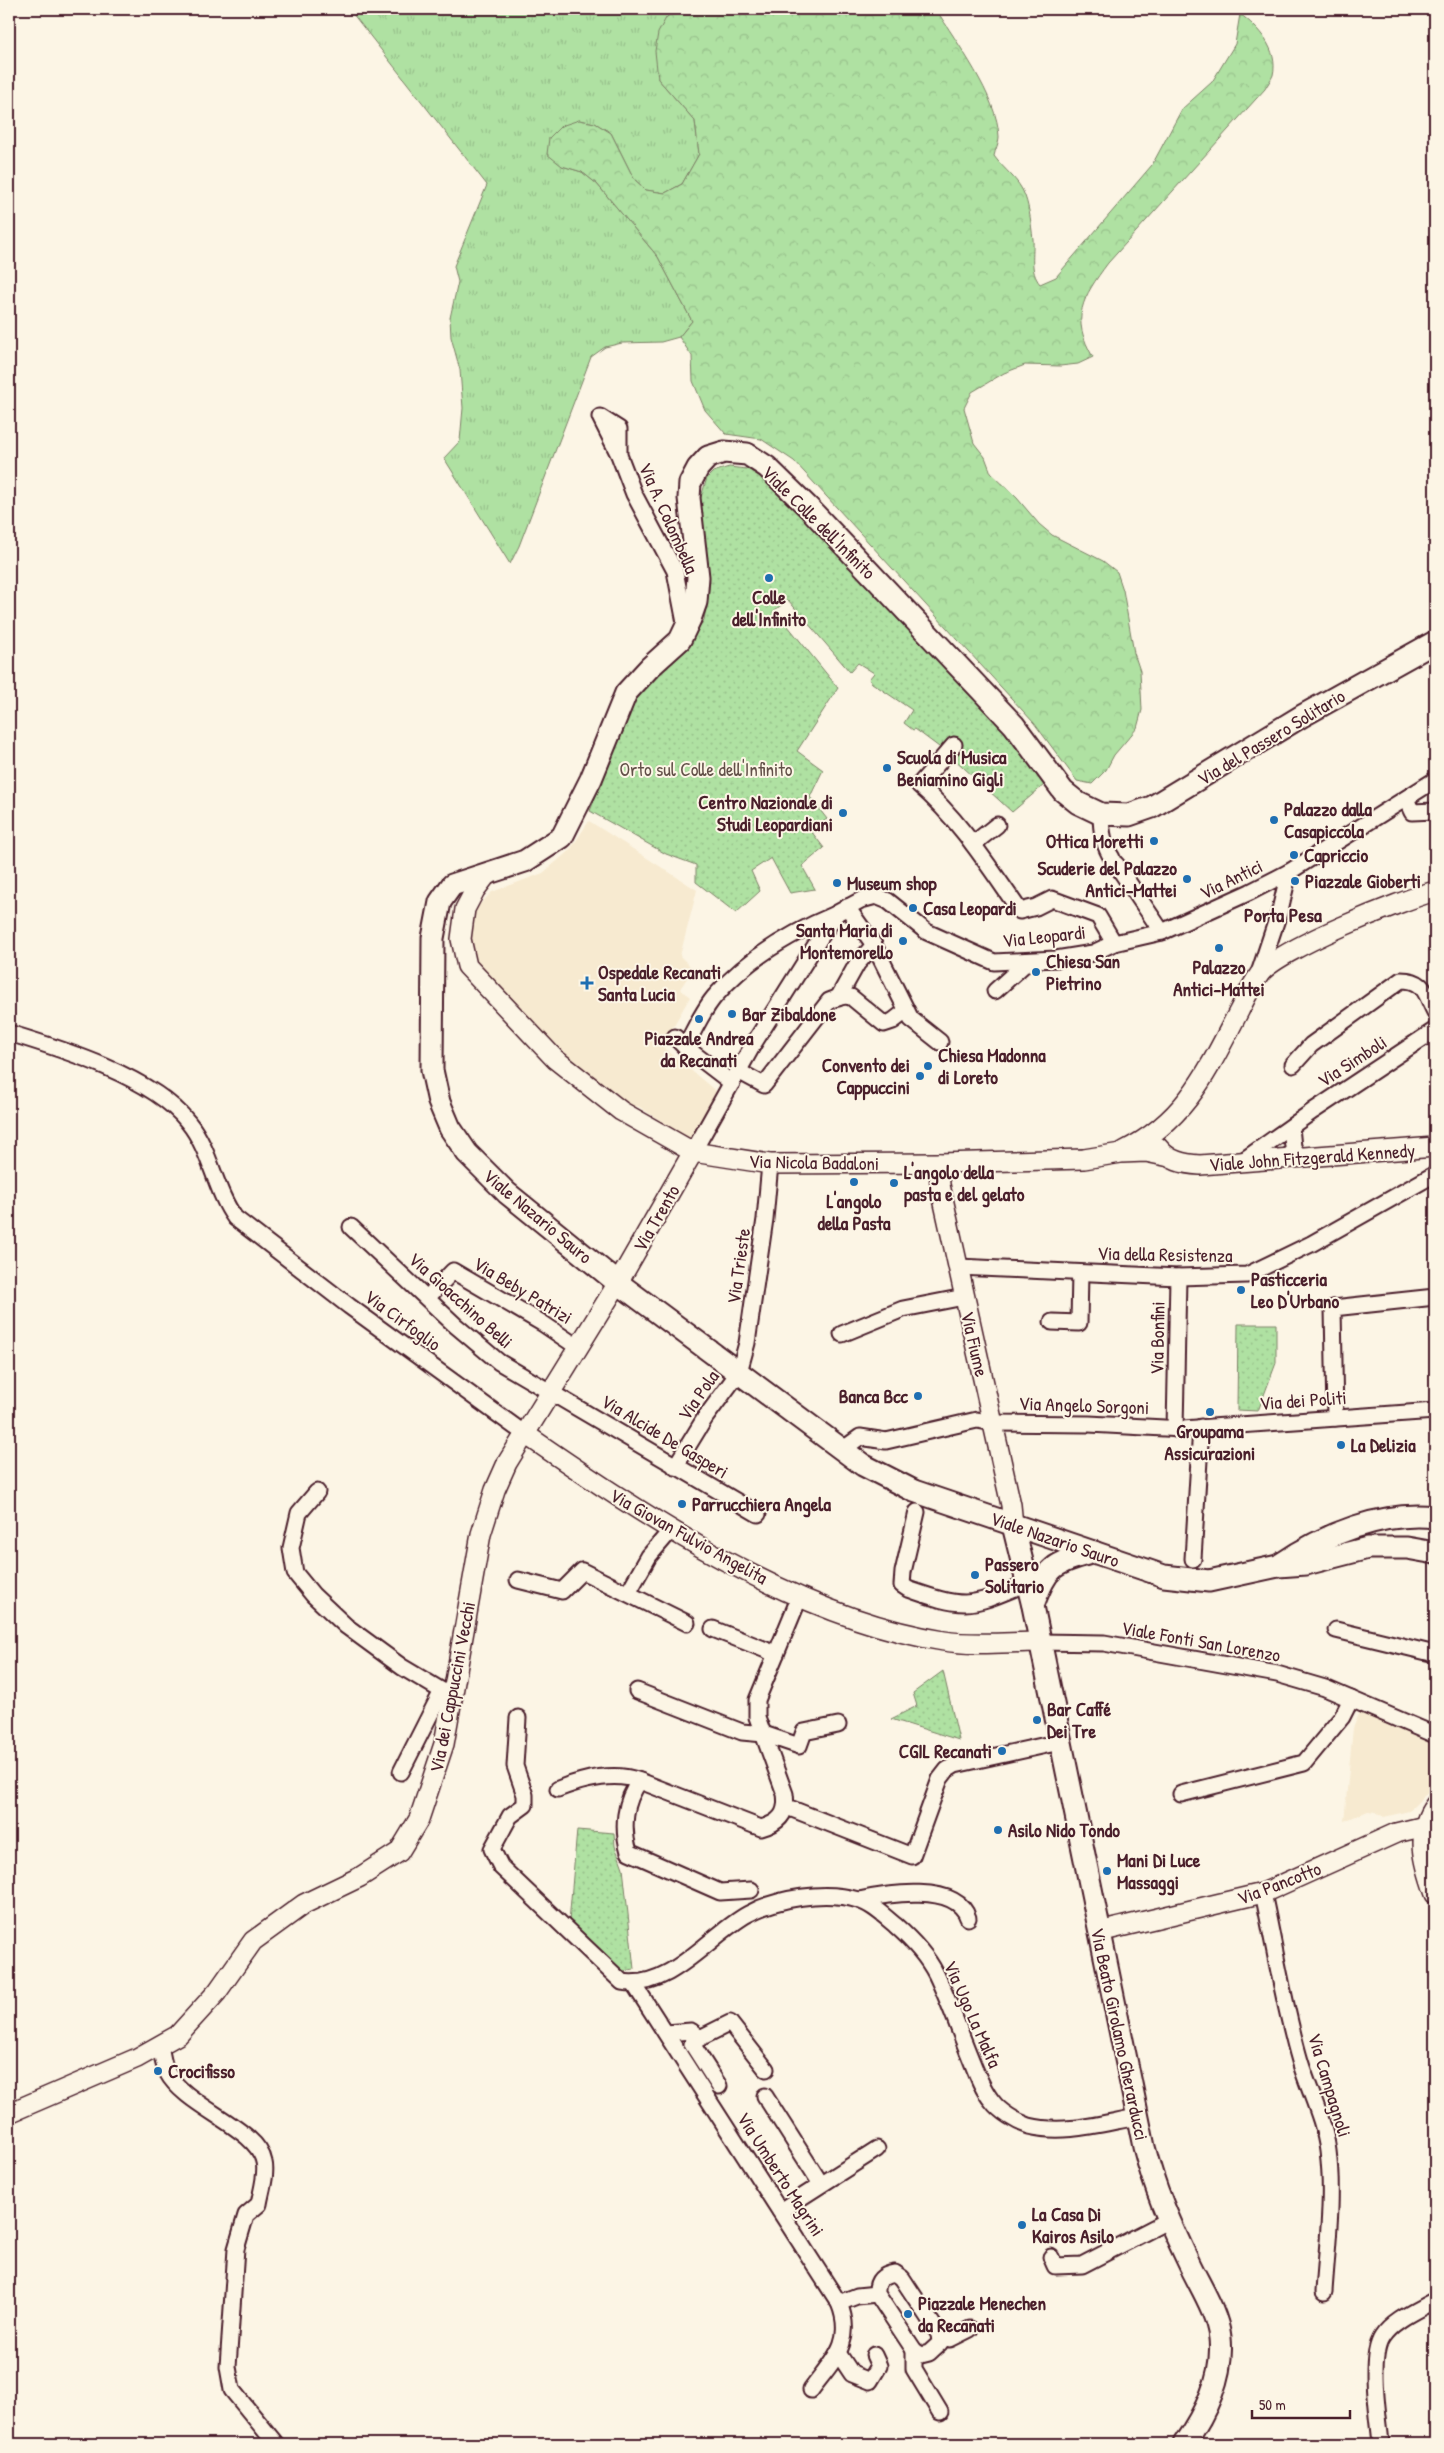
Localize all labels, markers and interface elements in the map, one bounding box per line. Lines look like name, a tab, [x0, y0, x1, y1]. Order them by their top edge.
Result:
street label: Via A. Colombella	[633, 458, 705, 578]
street label: Viale Colle dell'Infinito	[756, 459, 882, 585]
marker: Colle dell'Infinito	[763, 572, 775, 584]
place label: Colle dell'Infinito	[732, 584, 806, 632]
street label: Via del Passero Solitario	[1192, 682, 1350, 791]
place label: Scuola di Musica Beniamino Gigli	[897, 744, 1007, 793]
park label: Orto sul Colle dell'Infinito	[620, 756, 793, 782]
marker: Scuola di Musica Beniamino Gigli	[881, 762, 893, 774]
place label: Centro Nazionale di Studi Leopardiani	[698, 789, 833, 838]
place label: Palazzo dalla Casapiccola	[1284, 796, 1372, 845]
marker: Centro Nazionale di Studi Leopardiani	[837, 807, 849, 819]
marker: Palazzo dalla Casapiccola	[1268, 814, 1280, 826]
place label: Ottica Moretti	[1046, 828, 1144, 854]
marker: Ottica Moretti	[1148, 835, 1160, 847]
place label: Capriccio	[1304, 842, 1369, 869]
marker: Capriccio	[1288, 849, 1300, 861]
street label: Via Antici	[1195, 853, 1267, 905]
place label: Scuderie del Palazzo Antici-Mattei	[1037, 855, 1177, 903]
place label: Piazzale Gioberti	[1305, 868, 1421, 894]
place label: Museum shop	[847, 870, 938, 897]
marker: Scuderie del Palazzo Antici-Mattei	[1181, 873, 1193, 885]
marker: Piazzale Gioberti	[1289, 875, 1301, 887]
marker: Museum shop	[831, 877, 843, 889]
place label: Casa Leopardi	[923, 895, 1017, 922]
district label: Porta Pesa	[1244, 901, 1322, 928]
marker: Casa Leopardi	[907, 902, 919, 914]
place label: Santa Maria di Montemorello	[796, 917, 893, 965]
street label: Via Leopardi	[1001, 919, 1087, 953]
marker: Santa Maria di Montemorello	[897, 935, 909, 947]
marker: Palazzo Antici-Mattei	[1213, 942, 1225, 954]
place label: Chiesa San Pietrino	[1046, 948, 1121, 996]
place label: Palazzo Antici-Mattei	[1173, 954, 1265, 1002]
place label: Ospedale Recanati Santa Lucia	[598, 959, 721, 1007]
marker: Chiesa San Pietrino	[1030, 966, 1042, 978]
marker: Ospedale Recanati Santa Lucia	[580, 976, 594, 990]
place label: Bar Zibaldone	[742, 1001, 837, 1027]
marker: Bar Zibaldone	[726, 1008, 738, 1020]
marker: Piazzale Andrea da Recanati	[693, 1013, 705, 1025]
place label: Piazzale Andrea da Recanati	[644, 1025, 754, 1073]
street label: Via Simboli	[1312, 1029, 1392, 1093]
place label: Chiesa Madonna di Loreto	[938, 1042, 1046, 1090]
place label: Convento dei Cappuccini	[822, 1052, 910, 1101]
marker: Chiesa Madonna di Loreto	[922, 1060, 934, 1072]
marker: Convento dei Cappuccini	[914, 1070, 926, 1082]
street label: Viale John Fitzgerald Kennedy	[1208, 1137, 1416, 1177]
street label: Via Nicola Badaloni	[749, 1148, 879, 1176]
place label: L'angolo della pasta e del gelato	[904, 1159, 1025, 1208]
street label: Viale Nazario Sauro	[478, 1163, 598, 1270]
marker: L'angolo della Pasta	[848, 1176, 860, 1188]
marker: L'angolo della pasta e del gelato	[888, 1177, 900, 1189]
street label: Via Trento	[626, 1179, 686, 1256]
place label: L'angolo della Pasta	[818, 1188, 891, 1236]
street label: Via Trieste	[720, 1226, 756, 1306]
street label: Via della Resistenza	[1097, 1240, 1233, 1268]
street label: Via Gioacchino Belli	[403, 1246, 519, 1354]
street label: Via Beby Patrizi	[469, 1250, 577, 1330]
place label: Pasticceria Leo D'Urbano	[1251, 1266, 1339, 1314]
street label: Via Cirfoglio	[360, 1283, 447, 1357]
marker: Pasticceria Leo D'Urbano	[1235, 1284, 1247, 1296]
street label: Via Bonfini	[1143, 1301, 1171, 1375]
street label: Via Fiume	[955, 1309, 995, 1380]
street label: Via Pola	[671, 1364, 725, 1425]
place label: Banca Bcc	[839, 1383, 909, 1409]
street label: Via dei Politi	[1259, 1384, 1347, 1416]
street label: Via Alcide De Gasperi	[597, 1388, 733, 1484]
marker: Banca Bcc	[912, 1390, 924, 1402]
street label: Via Angelo Sorgoni	[1018, 1390, 1150, 1420]
marker: Groupama Assicurazioni	[1204, 1406, 1216, 1418]
place label: Groupama Assicurazioni	[1165, 1418, 1255, 1466]
place label: La Delizia	[1351, 1432, 1416, 1458]
marker: La Delizia	[1335, 1439, 1347, 1451]
street label: Via Giovan Fulvio Angelita	[605, 1482, 773, 1590]
place label: Parrucchiera Angela	[692, 1491, 831, 1518]
marker: Parrucchiera Angela	[676, 1498, 688, 1510]
street label: Viale Nazario Sauro	[987, 1505, 1123, 1573]
place label: Passero Solitario	[985, 1551, 1044, 1599]
marker: Passero Solitario	[969, 1569, 981, 1581]
street label: Via dei Cappuccini Vecchi	[423, 1599, 481, 1775]
street label: Viale Fonti San Lorenzo	[1119, 1614, 1283, 1668]
place label: Bar Caffé Dei Tre	[1047, 1696, 1112, 1744]
marker: Bar Caffé Dei Tre	[1031, 1714, 1043, 1726]
place label: CGIL Recanati	[899, 1738, 992, 1764]
marker: CGIL Recanati	[996, 1745, 1008, 1757]
place label: Asilo Nido Tondo	[1008, 1817, 1120, 1843]
marker: Asilo Nido Tondo	[992, 1824, 1004, 1836]
place label: Mani Di Luce Massaggi	[1117, 1847, 1201, 1896]
street label: Via Pancotto	[1233, 1855, 1325, 1911]
marker: Mani Di Luce Massaggi	[1101, 1865, 1113, 1877]
street label: Via Beato Girolamo Gherarducci	[1085, 1925, 1155, 2143]
street label: Via Ugo La Malfa	[938, 1956, 1008, 2072]
street label: Via Campagnoli	[1302, 2030, 1358, 2140]
place label: Crocifisso	[168, 2058, 235, 2084]
marker: Crocifisso	[152, 2065, 164, 2077]
street label: Via Umberto Magrini	[731, 2107, 831, 2241]
place label: La Casa Di Kairos Asilo	[1032, 2201, 1114, 2249]
marker: La Casa Di Kairos Asilo	[1016, 2219, 1028, 2231]
place label: Piazzale Menechen da Recanati	[918, 2290, 1046, 2338]
marker: Piazzale Menechen da Recanati	[902, 2308, 914, 2320]
scale bar	[1252, 2388, 1349, 2420]
text: 50 m	[1259, 2394, 1286, 2415]

